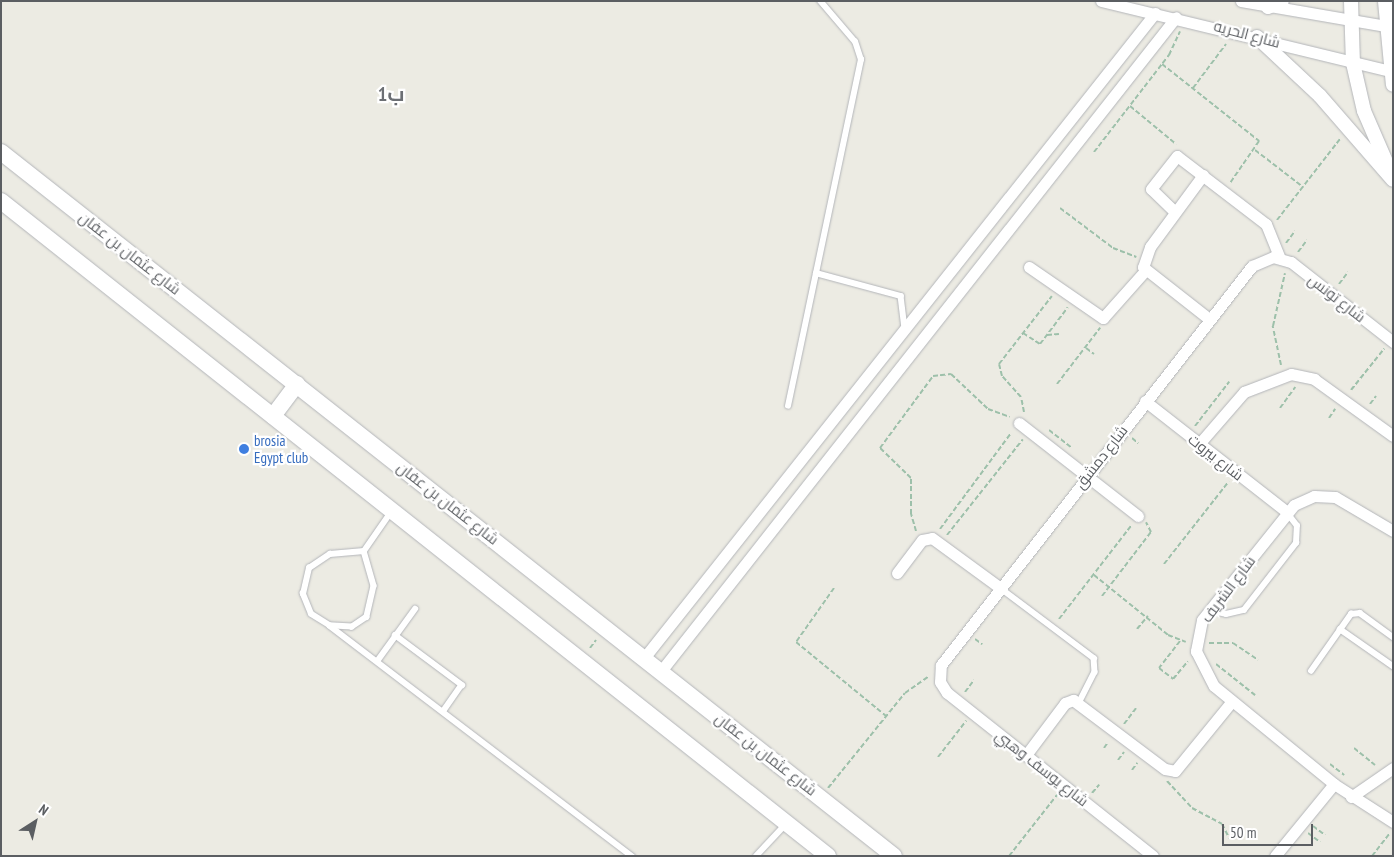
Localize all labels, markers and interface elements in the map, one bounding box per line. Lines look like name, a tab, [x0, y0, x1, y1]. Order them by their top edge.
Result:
street label: شارع الحريه	[1212, 17, 1282, 51]
district label: ب1	[378, 82, 404, 106]
street label: شارع عثمان بن عفان	[76, 208, 184, 298]
street label: شارع تونس	[1305, 270, 1369, 326]
street label: شارع دمشق	[1071, 422, 1131, 492]
street label: شارع بيروت	[1185, 430, 1247, 484]
place label: brosia Egypt club	[254, 431, 308, 466]
marker: brosia Egypt club	[238, 443, 250, 455]
street label: شارع عثمان بن عفان	[394, 458, 502, 548]
street label: شارع الشريف	[1197, 552, 1259, 626]
street label: شارع عثمان بن عفان	[712, 709, 820, 799]
street label: شارع يوسف وهبي	[992, 726, 1092, 810]
north arrow	[10, 797, 60, 847]
text: N	[35, 800, 52, 819]
scale bar	[1224, 814, 1315, 846]
text: 50 m	[1230, 823, 1256, 842]

